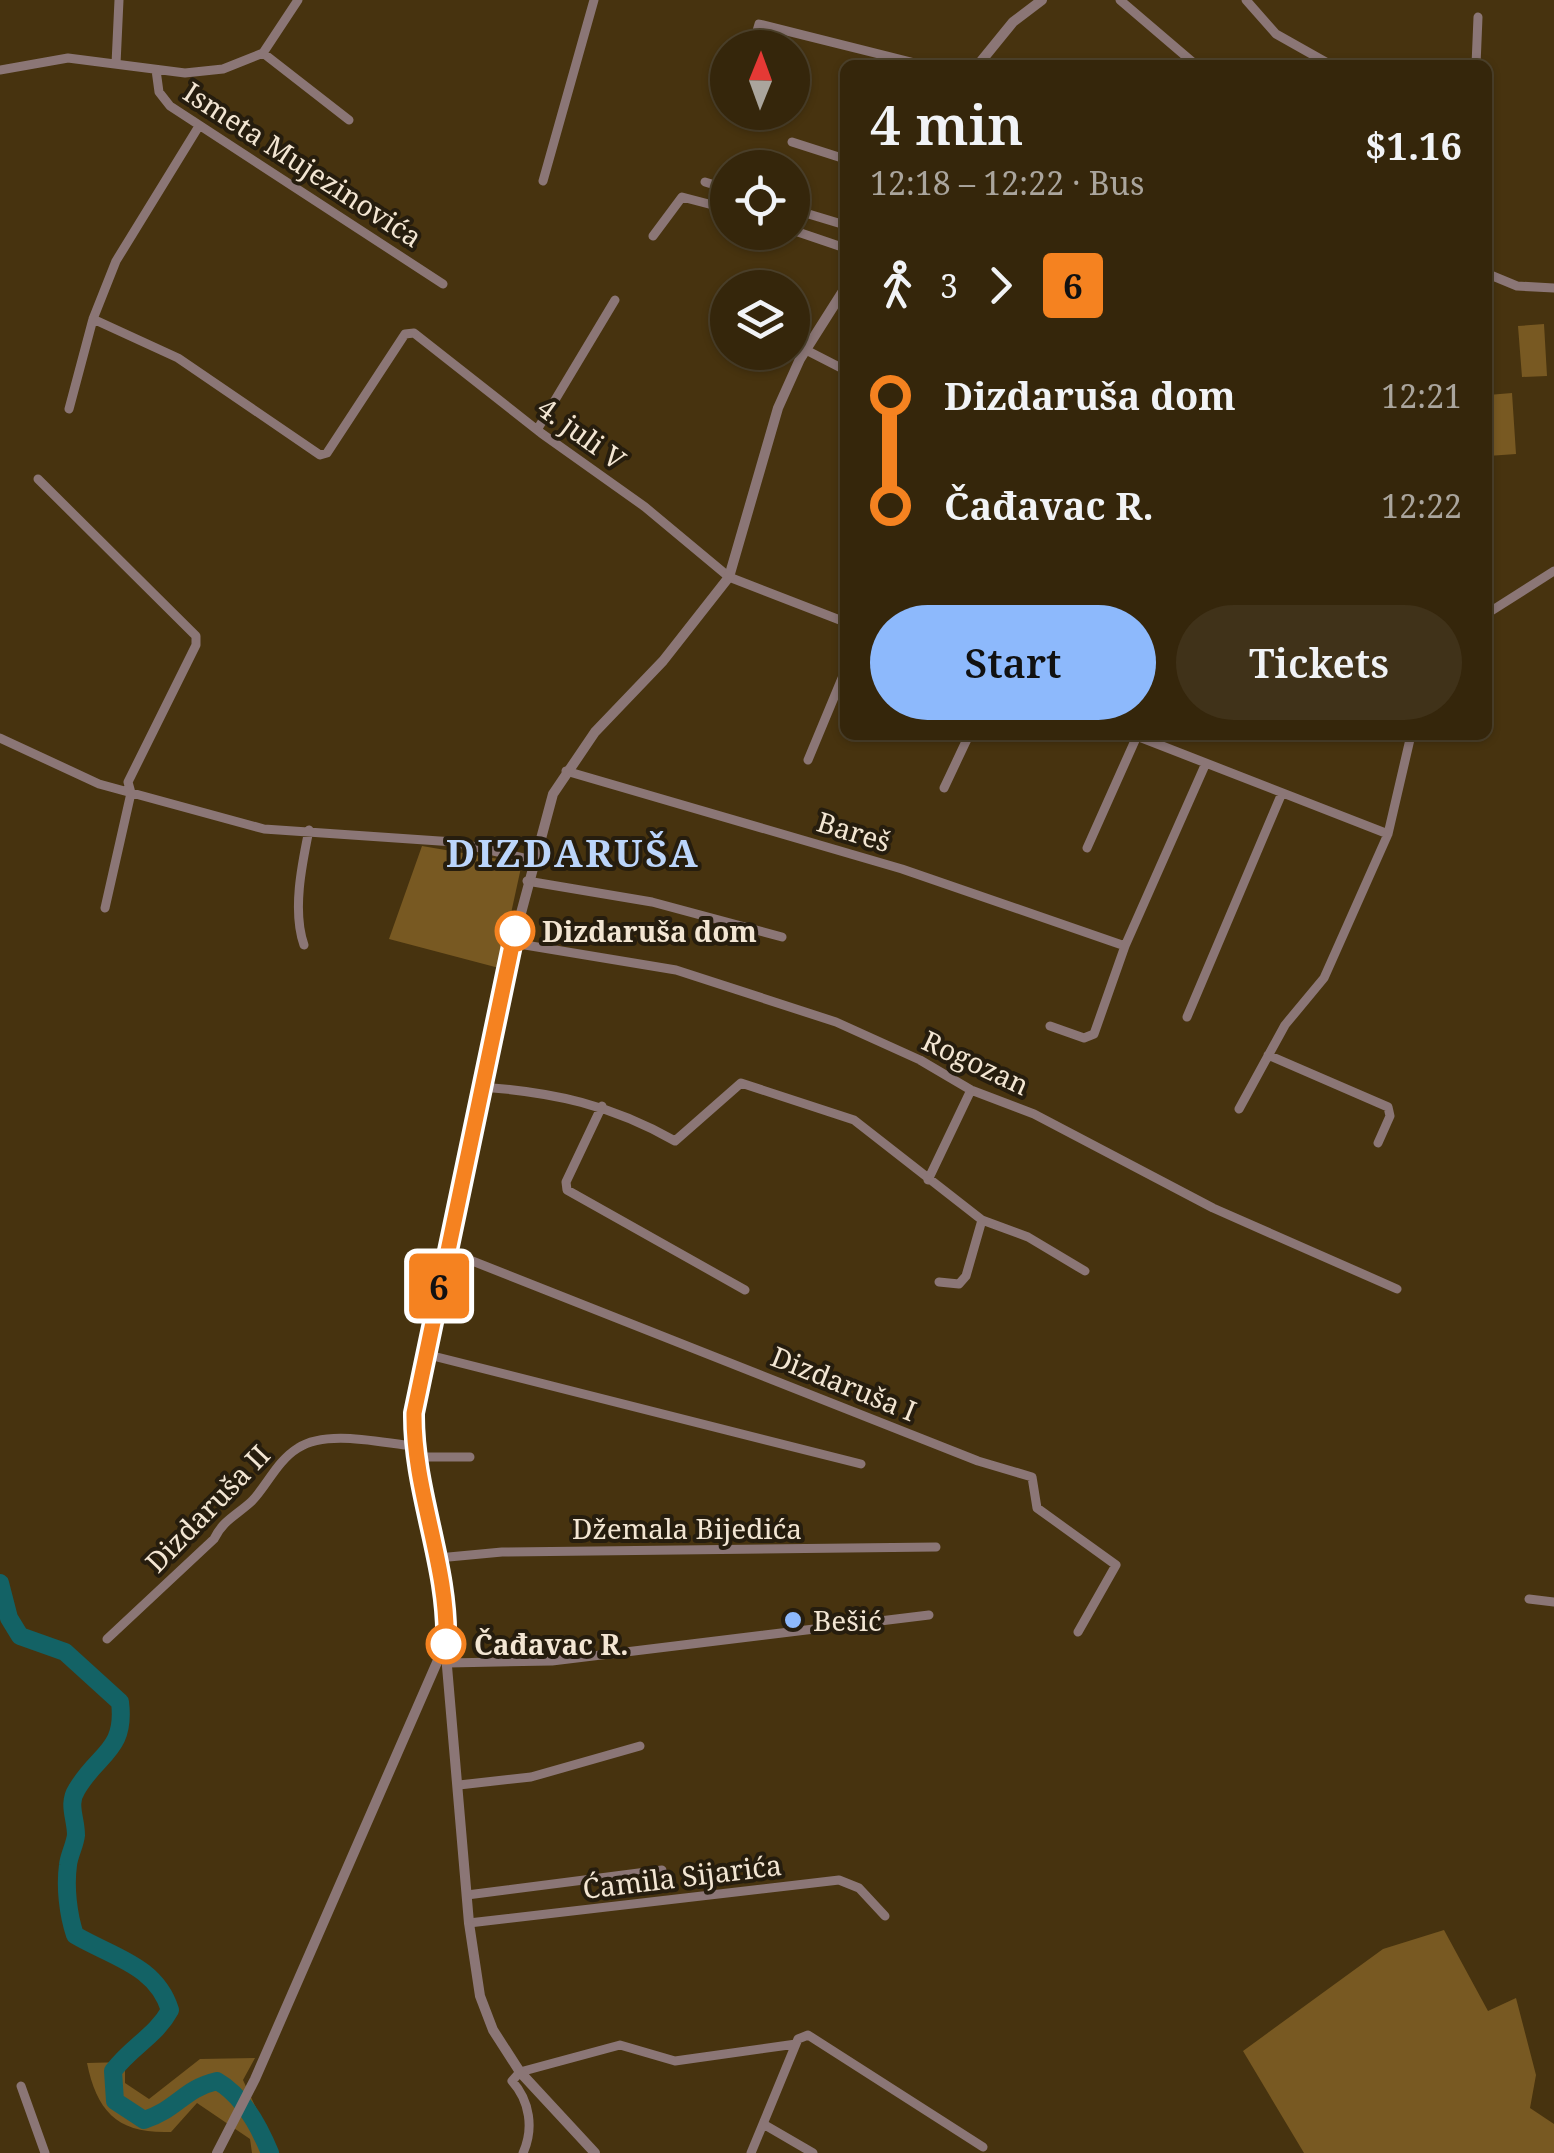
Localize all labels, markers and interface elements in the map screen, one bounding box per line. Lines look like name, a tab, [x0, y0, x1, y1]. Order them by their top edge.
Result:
north arrow	[710, 30, 810, 130]
map controls	[710, 30, 810, 370]
street label: Ismeta Mujezinovića	[177, 73, 429, 255]
text: 4 min	[870, 86, 1024, 161]
text: $1.16	[1365, 119, 1462, 171]
button: locate	[710, 150, 810, 250]
text: 12:18 – 12:22 · Bus	[870, 161, 1144, 204]
icon: walk	[870, 258, 925, 313]
icon: forward	[973, 258, 1028, 313]
text: 6	[1063, 262, 1083, 309]
text: 3	[940, 264, 958, 307]
button: layers	[710, 270, 810, 370]
text: Dizdaruša dom	[944, 369, 1236, 421]
text: 12:21	[1381, 374, 1462, 417]
street label: 4. juli V	[530, 388, 634, 478]
text: Čađavac R.	[944, 479, 1154, 531]
text: 12:22	[1381, 484, 1462, 527]
button: Start	[870, 605, 1156, 720]
button: Tickets	[1176, 605, 1462, 720]
street label: Bareš	[813, 802, 895, 860]
district label: DIZDARUŠA	[446, 826, 700, 878]
marker: Dizdaruša dom	[496, 912, 534, 950]
place label: Dizdaruša dom	[542, 912, 757, 950]
street label: Rogozan	[916, 1021, 1036, 1103]
line badge: 6	[406, 1254, 472, 1318]
text: 6	[429, 1263, 449, 1310]
street label: Dizdaruša I	[766, 1337, 922, 1429]
street label: Dizdaruša II	[136, 1436, 278, 1580]
street label: Džemala Bijedića	[572, 1509, 802, 1547]
place label: Bešić	[813, 1601, 882, 1639]
marker: Bešić	[782, 1609, 804, 1631]
marker: Čađavac R.	[427, 1625, 465, 1663]
place label: Čađavac R.	[474, 1625, 628, 1663]
street label: Ćamila Sijarića	[580, 1845, 784, 1907]

